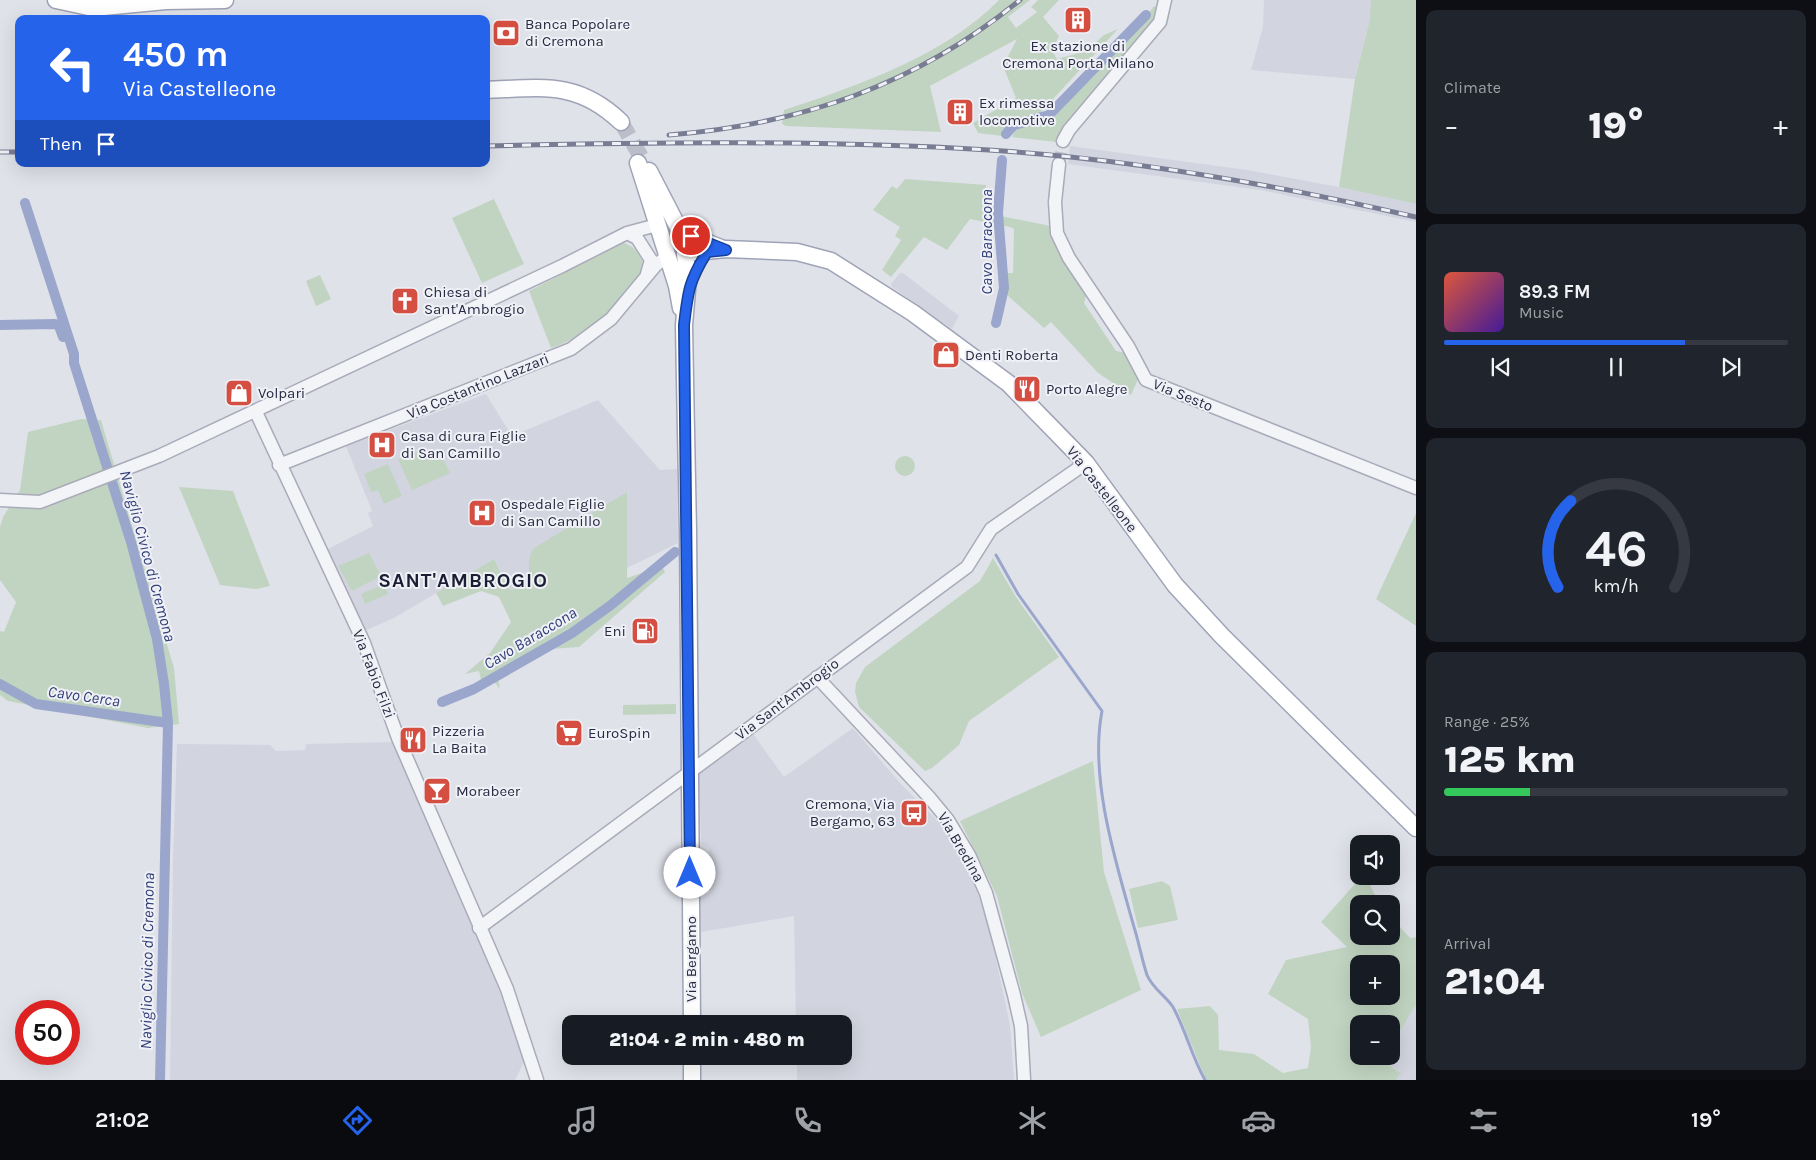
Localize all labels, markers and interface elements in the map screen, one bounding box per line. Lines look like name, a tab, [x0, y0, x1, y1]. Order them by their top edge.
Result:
building icon: Ex stazione di Cremona Porta Milano	[1063, 5, 1093, 35]
place label: Banca Popolare di Cremona	[525, 15, 630, 50]
bank icon: Banca Popolare di Cremona	[491, 18, 521, 48]
text: 450 m	[123, 34, 228, 75]
icon: left	[40, 35, 105, 100]
place label: Ex stazione di Cremona Porta Milano	[1002, 37, 1154, 72]
text: Via Castelleone	[123, 76, 276, 102]
text: Climate	[1444, 78, 1501, 97]
place label: Ex rimessa locomotive	[979, 94, 1055, 129]
building icon: Ex rimessa locomotive	[945, 97, 975, 127]
text: 19°	[1588, 103, 1644, 148]
text: −	[1444, 109, 1459, 142]
text: +	[1773, 109, 1788, 142]
icon: arrive	[92, 130, 120, 158]
text: Then	[40, 133, 82, 155]
water label: Cavo Baraccona	[977, 189, 996, 295]
pin	[670, 215, 712, 257]
icon: arrive	[677, 222, 705, 250]
text: 89.3 FM	[1519, 281, 1591, 303]
place label: Chiesa di Sant'Ambrogio	[424, 283, 524, 318]
church icon: Chiesa di Sant'Ambrogio	[390, 286, 420, 316]
text: Music	[1519, 303, 1564, 322]
shop icon: Denti Roberta	[931, 340, 961, 370]
place label: Denti Roberta	[965, 346, 1059, 364]
street label: Via Costantino Lazzari	[404, 349, 552, 423]
icon: previous	[1487, 353, 1515, 381]
icon: pause	[1602, 353, 1630, 381]
icon: next	[1717, 353, 1745, 381]
restaurant icon: Porto Alegre	[1012, 374, 1042, 404]
street label: Via Sesto	[1150, 375, 1216, 415]
shop icon: Volpari	[224, 378, 254, 408]
place label: Porto Alegre	[1046, 380, 1127, 398]
place label: Volpari	[258, 384, 305, 402]
place label: Casa di cura Figlie di San Camillo	[401, 427, 526, 462]
hospital icon: Casa di cura Figlie di San Camillo	[367, 430, 397, 460]
street label: Via Castelleone	[1063, 442, 1141, 536]
water label: Naviglio Civico di Cremona	[116, 468, 180, 644]
place label: Ospedale Figlie di San Camillo	[501, 495, 605, 530]
hospital icon: Ospedale Figlie di San Camillo	[467, 498, 497, 528]
text: 46	[1585, 518, 1647, 579]
district label: SANT'AMBROGIO	[378, 569, 548, 592]
text: km/h	[1593, 576, 1639, 597]
water label: Cavo Baraccona	[480, 603, 580, 673]
fuel station icon: Eni	[630, 616, 660, 646]
place label: Eni	[604, 622, 626, 640]
street label: Via Fabio Filzi	[349, 627, 399, 721]
street label: Via Sant'Ambrogio	[732, 654, 842, 744]
water label: Cavo Cerca	[47, 682, 121, 710]
text: Range · 25%	[1444, 712, 1530, 731]
supermarket icon: EuroSpin	[554, 718, 584, 748]
place label: Pizzeria La Baita	[432, 722, 487, 757]
place label: EuroSpin	[588, 724, 651, 742]
restaurant icon: Pizzeria La Baita	[398, 725, 428, 755]
text: 125 km	[1444, 737, 1576, 782]
bar icon: Morabeer	[422, 776, 452, 806]
place label: Morabeer	[456, 782, 521, 800]
place label: Cremona, Via Bergamo, 63	[805, 795, 895, 830]
bus stop icon: Cremona, Via Bergamo, 63	[899, 798, 929, 828]
street label: Via Bredina	[934, 809, 988, 885]
map controls	[1350, 835, 1400, 1065]
button: sound	[1350, 835, 1400, 885]
position arrow	[663, 846, 715, 898]
water label: Naviglio Civico di Cremona	[136, 873, 158, 1049]
button: search	[1350, 895, 1400, 945]
street label: Via Bergamo	[682, 916, 700, 1002]
text: Arrival	[1444, 934, 1491, 953]
button: +	[1350, 955, 1400, 1005]
text: 21:04	[1444, 959, 1544, 1004]
speed limit sign: 50	[15, 1000, 80, 1065]
button: −	[1350, 1015, 1400, 1065]
text: 21:04 · 2 min · 480 m	[609, 1029, 805, 1051]
icon: directions	[340, 1103, 375, 1138]
icon: music	[565, 1103, 600, 1138]
icon: phone	[790, 1103, 825, 1138]
icon: climate	[1015, 1103, 1050, 1138]
icon: car	[1241, 1103, 1276, 1138]
icon: filters	[1466, 1103, 1501, 1138]
text: 21:02	[95, 1107, 149, 1133]
text: 19°	[1691, 1107, 1721, 1133]

